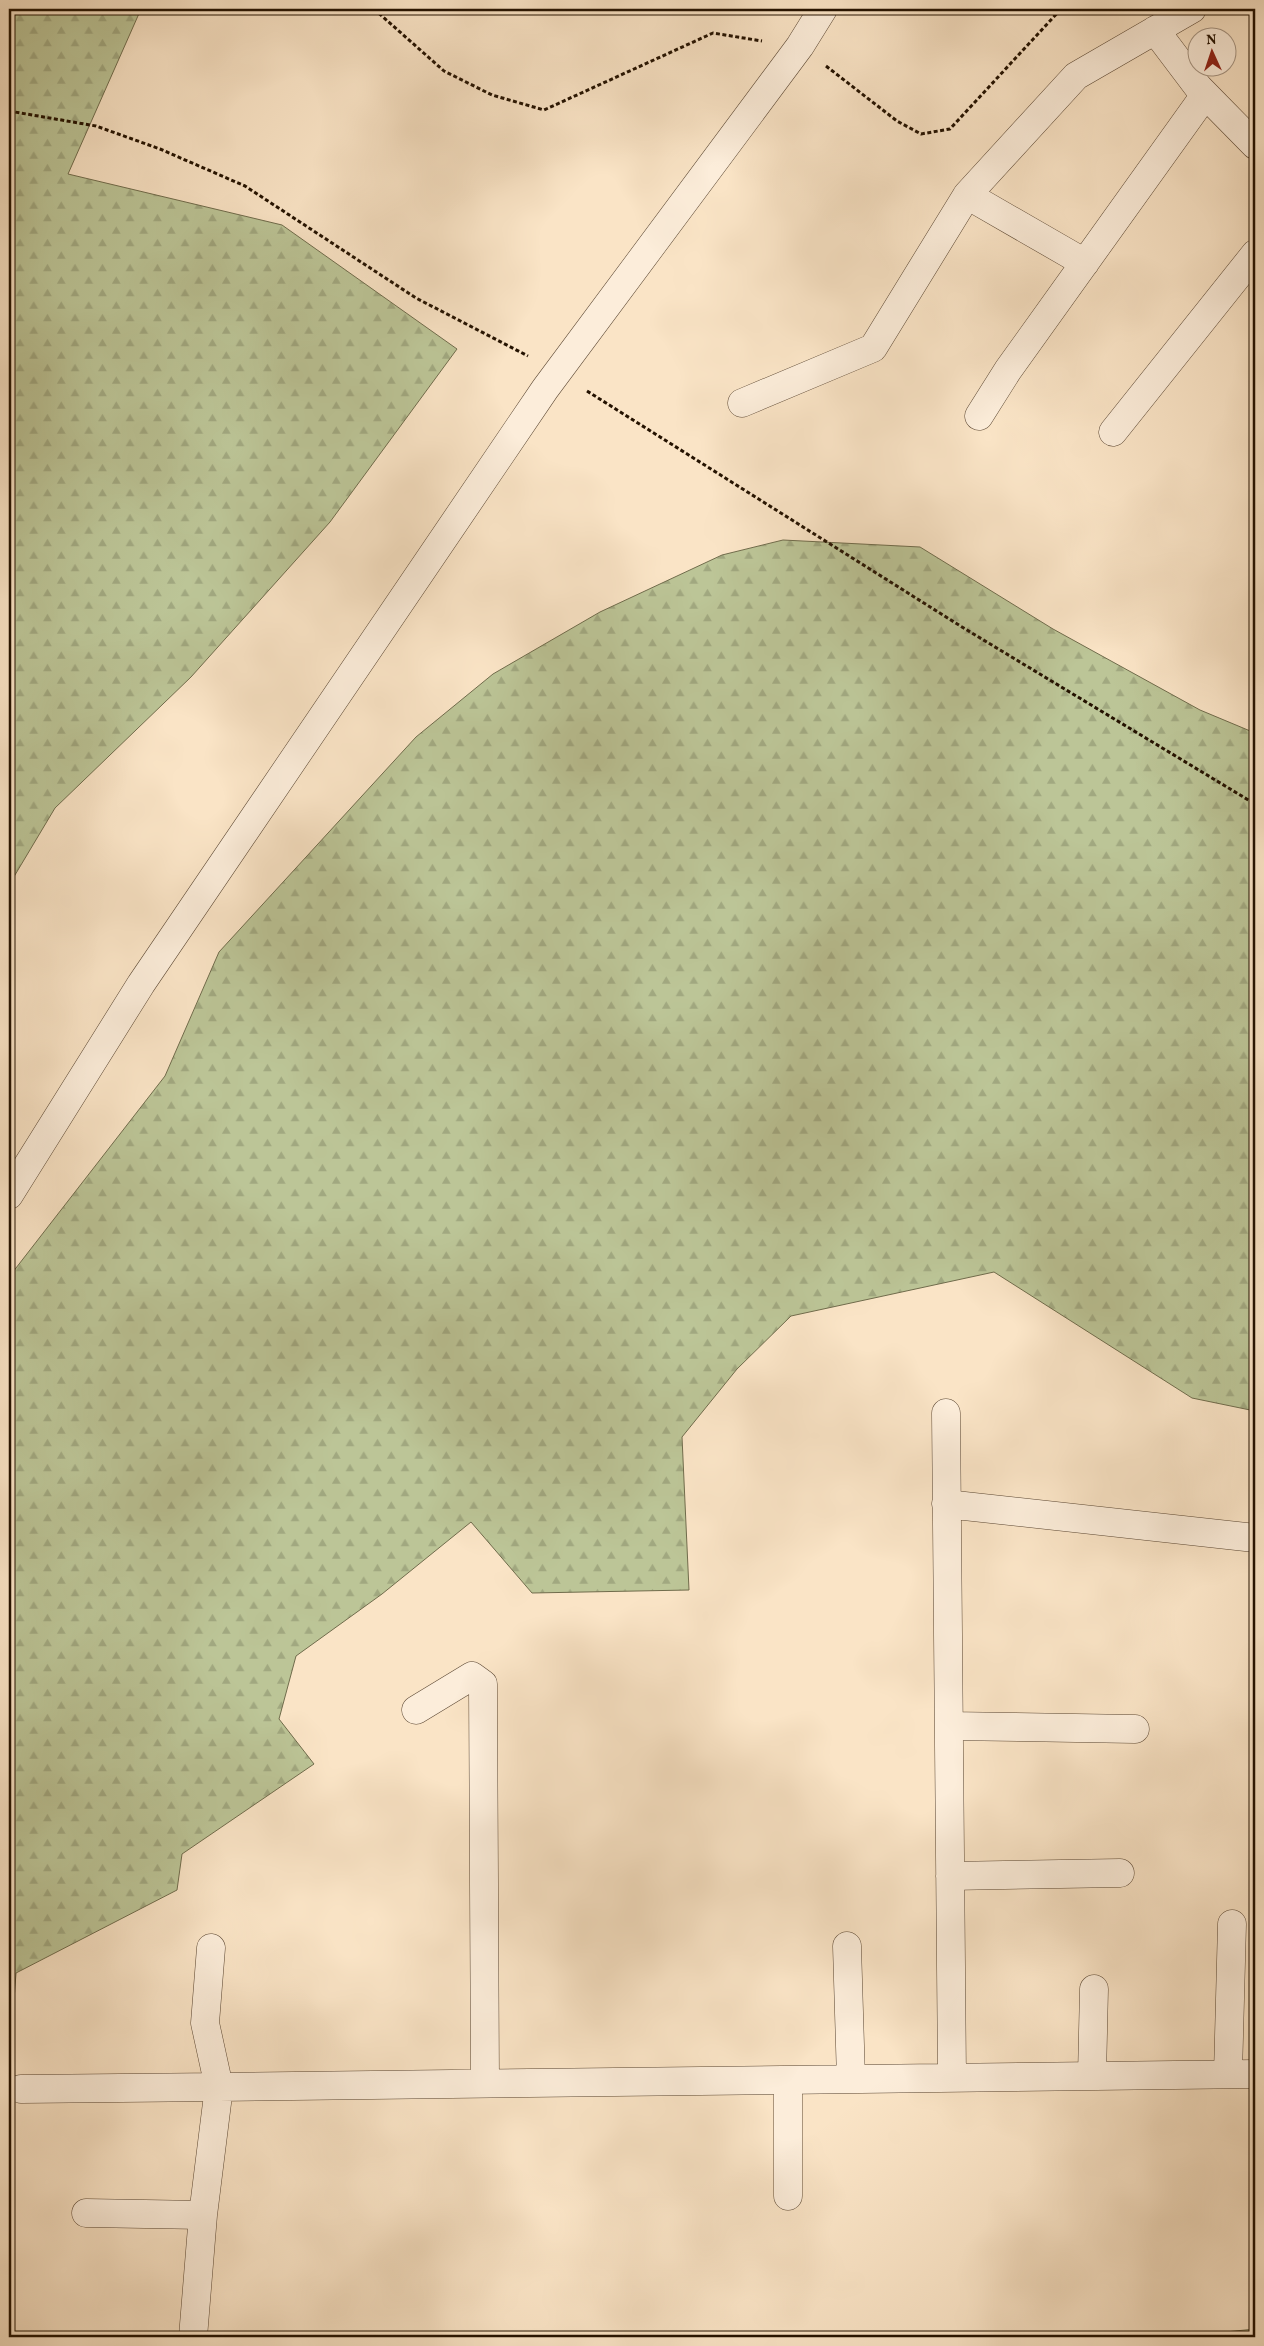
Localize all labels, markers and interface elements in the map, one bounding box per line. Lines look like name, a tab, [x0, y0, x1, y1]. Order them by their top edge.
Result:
north arrow	[1186, 28, 1236, 78]
text: N	[1206, 31, 1217, 50]

